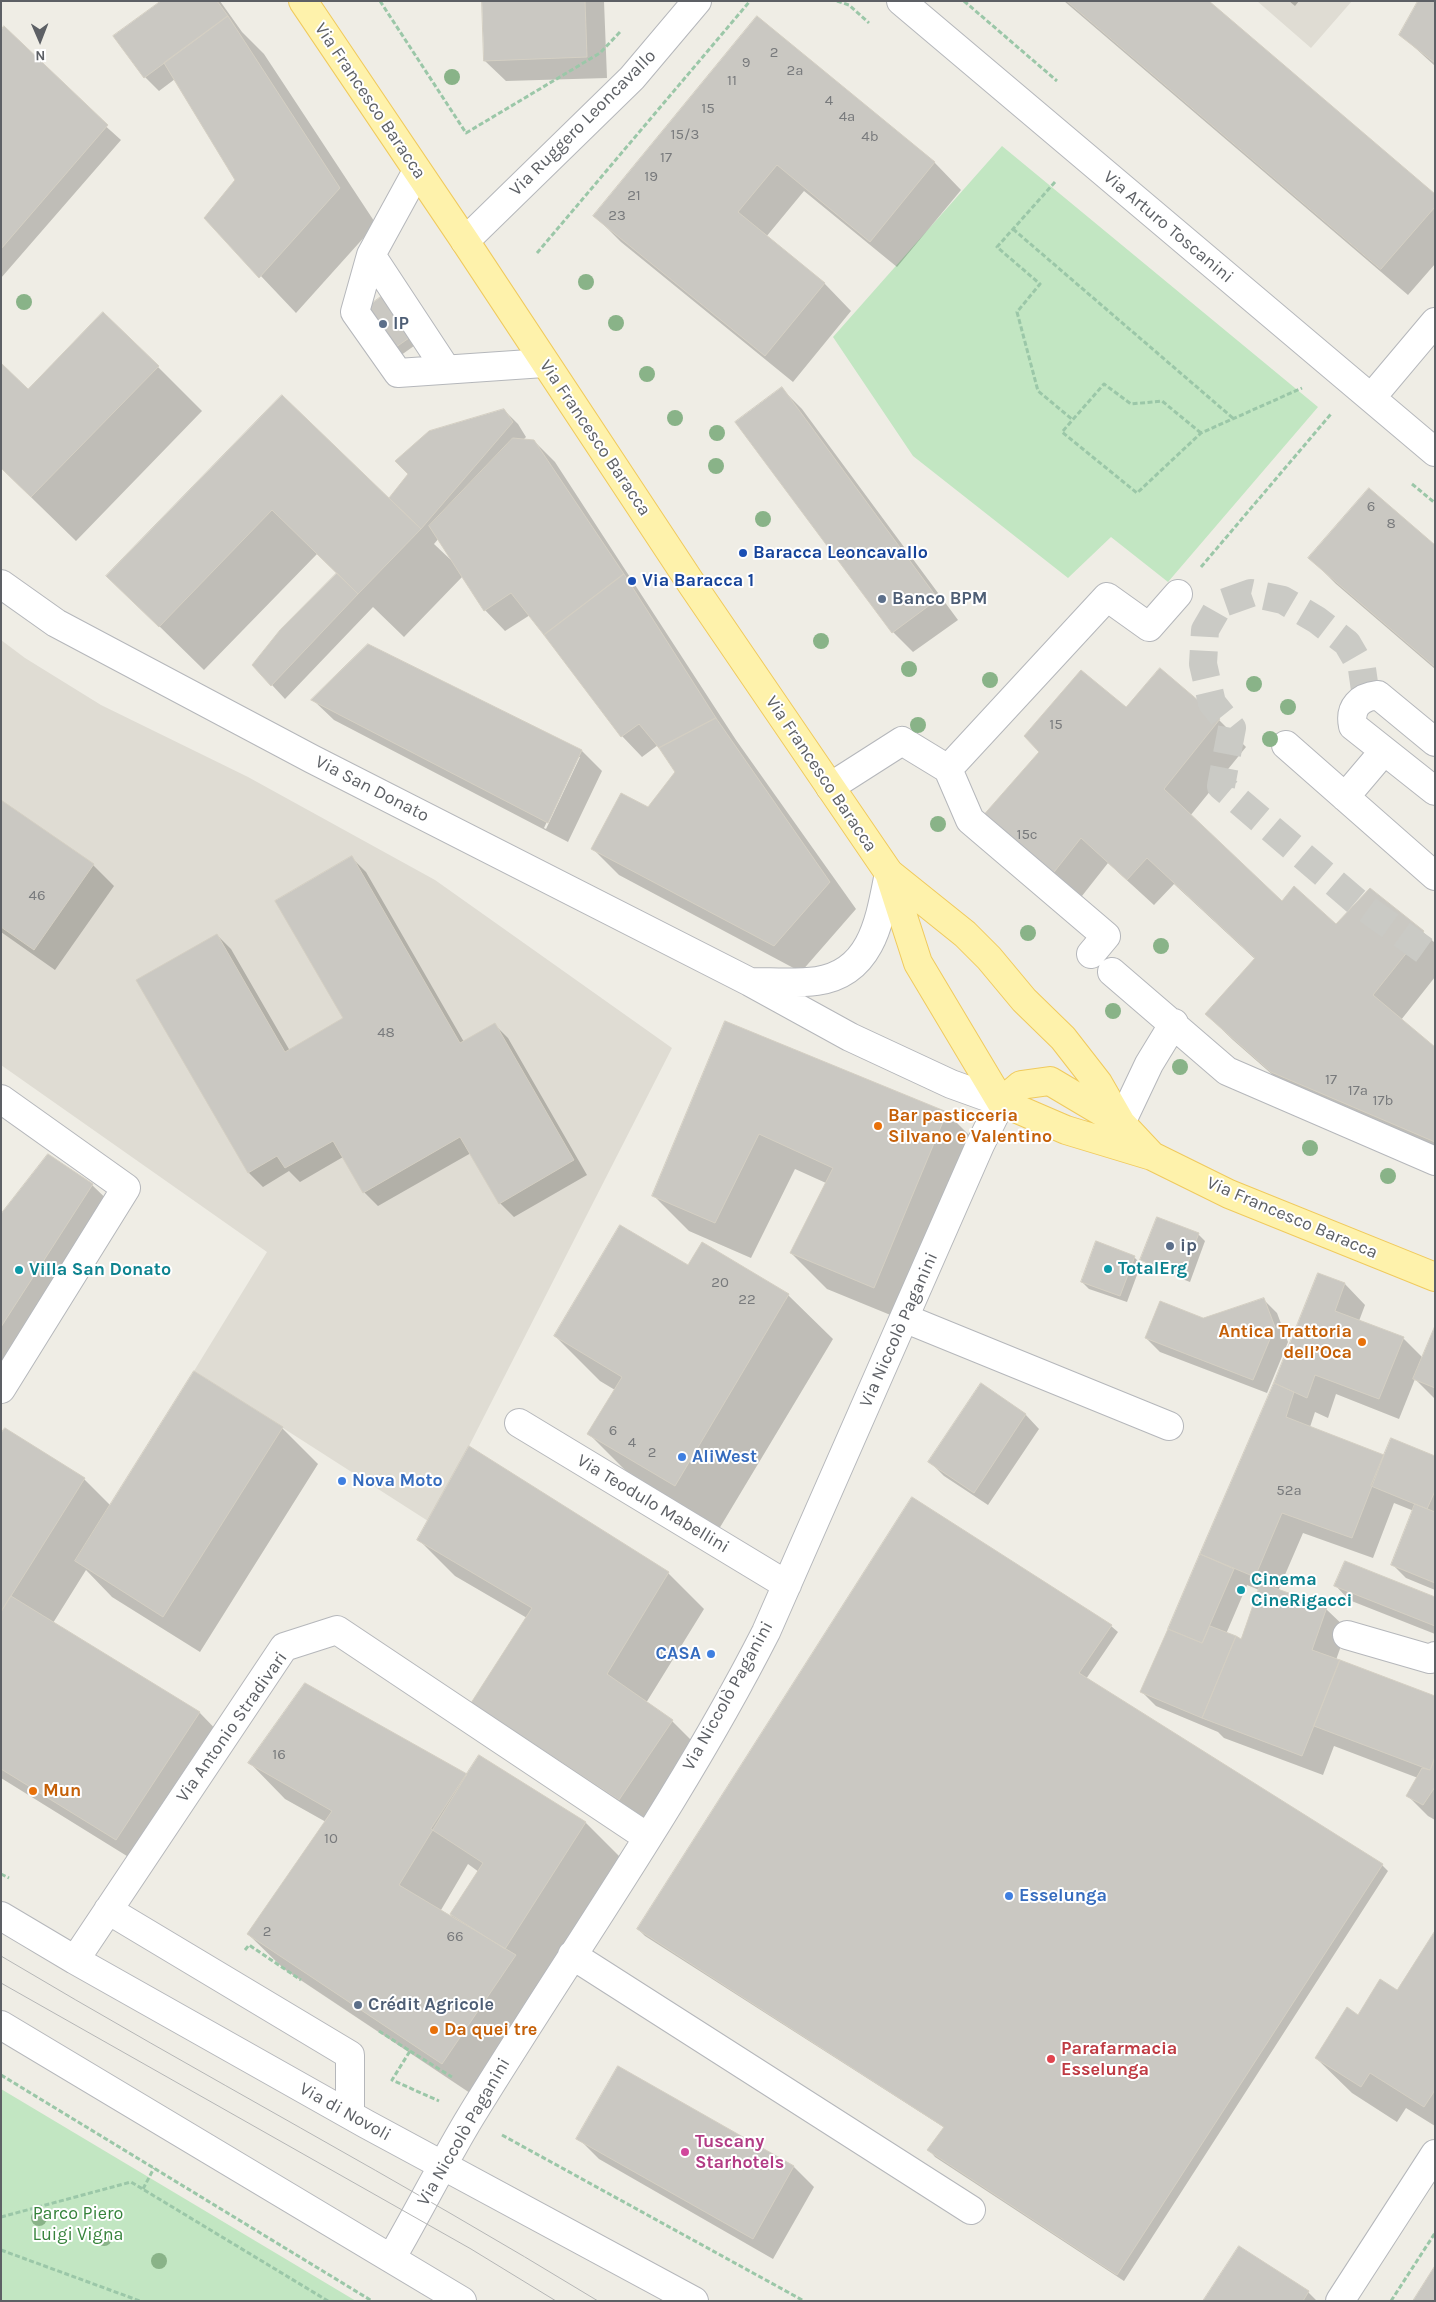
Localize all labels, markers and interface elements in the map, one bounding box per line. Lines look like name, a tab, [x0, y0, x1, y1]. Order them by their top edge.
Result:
north arrow	[15, 15, 65, 65]
street label: Via Francesco Baracca	[310, 19, 430, 183]
house number: 2	[770, 44, 778, 62]
street label: Via Ruggero Leoncavallo	[505, 45, 661, 201]
text: N	[35, 47, 45, 64]
house number: 9	[742, 54, 750, 72]
house number: 2a	[787, 62, 803, 80]
house number: 11	[727, 72, 737, 90]
house number: 4	[825, 92, 833, 110]
house number: 15	[701, 100, 715, 118]
house number: 4a	[839, 108, 855, 126]
house number: 15/3	[671, 126, 699, 144]
house number: 4b	[861, 128, 879, 146]
house number: 17	[660, 149, 672, 167]
street label: Via Arturo Toscanini	[1098, 166, 1238, 288]
house number: 19	[644, 168, 658, 186]
house number: 21	[627, 187, 641, 205]
house number: 23	[608, 207, 626, 225]
place label: IP	[393, 313, 409, 335]
marker: IP	[377, 318, 389, 330]
street label: Via Francesco Baracca	[535, 356, 655, 520]
house number: 6	[1367, 498, 1375, 516]
house number: 8	[1386, 515, 1396, 533]
place label: Baracca Leoncavallo	[753, 542, 928, 564]
marker: Baracca Leoncavallo	[737, 547, 749, 559]
place label: Via Baracca 1	[642, 570, 754, 592]
marker: Via Baracca 1	[626, 575, 638, 587]
place label: Banco BPM	[892, 588, 988, 610]
marker: Banco BPM	[876, 593, 888, 605]
street label: Via Francesco Baracca	[761, 692, 881, 856]
house number: 15	[1049, 716, 1063, 734]
street label: Via San Donato	[312, 751, 432, 827]
house number: 15c	[1016, 826, 1038, 844]
house number: 46	[29, 887, 45, 905]
house number: 48	[377, 1024, 395, 1042]
house number: 17	[1325, 1071, 1337, 1089]
house number: 17a	[1348, 1082, 1368, 1100]
house number: 17b	[1373, 1092, 1393, 1110]
place label: Bar pasticceria Silvano e Valentino	[888, 1105, 1052, 1148]
marker: Bar pasticceria Silvano e Valentino	[872, 1120, 884, 1132]
street label: Via Francesco Baracca	[1203, 1172, 1381, 1264]
place label: ip	[1180, 1235, 1197, 1257]
marker: ip	[1164, 1240, 1176, 1252]
street label: Via Niccolò Paganini	[855, 1249, 943, 1411]
place label: TotalErg	[1118, 1258, 1187, 1280]
place label: Villa San Donato	[29, 1259, 171, 1281]
marker: TotalErg	[1102, 1263, 1114, 1275]
marker: Villa San Donato	[13, 1264, 25, 1276]
house number: 20	[711, 1274, 729, 1292]
house number: 22	[738, 1291, 756, 1309]
place label: Antica Trattoria dell’Oca	[1218, 1321, 1352, 1364]
marker: Antica Trattoria dell’Oca	[1356, 1336, 1368, 1348]
house number: 6	[609, 1422, 617, 1440]
house number: 4	[628, 1434, 636, 1452]
house number: 2	[648, 1444, 656, 1462]
place label: AliWest	[692, 1446, 757, 1468]
street label: Via Teodulo Mabellini	[573, 1450, 733, 1558]
marker: AliWest	[676, 1451, 688, 1463]
place label: Nova Moto	[352, 1470, 443, 1492]
marker: Nova Moto	[336, 1475, 348, 1487]
house number: 52a	[1276, 1482, 1302, 1500]
place label: Cinema CineRigacci	[1251, 1569, 1353, 1612]
marker: Cinema CineRigacci	[1235, 1584, 1247, 1596]
street label: Via Niccolò Paganini	[678, 1618, 778, 1774]
place label: CASA	[656, 1643, 701, 1665]
street label: Via Antonio Stradivari	[172, 1648, 292, 1806]
marker: CASA	[705, 1648, 717, 1660]
house number: 16	[272, 1746, 286, 1764]
place label: Mun	[43, 1780, 81, 1802]
marker: Mun	[27, 1785, 39, 1797]
house number: 10	[324, 1830, 338, 1848]
place label: Esselunga	[1019, 1885, 1107, 1907]
marker: Esselunga	[1003, 1890, 1015, 1902]
house number: 2	[263, 1923, 271, 1941]
house number: 66	[446, 1928, 464, 1946]
place label: Crédit Agricole	[368, 1994, 494, 2016]
marker: Crédit Agricole	[352, 1999, 364, 2011]
place label: Da quei tre	[444, 2019, 537, 2041]
marker: Da quei tre	[428, 2024, 440, 2036]
place label: Parafarmacia Esselunga	[1061, 2038, 1177, 2080]
marker: Parafarmacia Esselunga	[1045, 2053, 1057, 2065]
street label: Via Niccolò Paganini	[413, 2054, 515, 2210]
street label: Via di Novoli	[295, 2078, 395, 2146]
place label: Tuscany Starhotels	[695, 2131, 784, 2174]
marker: Tuscany Starhotels	[679, 2146, 691, 2158]
park label: Parco Piero Luigi Vigna	[33, 2203, 123, 2246]

